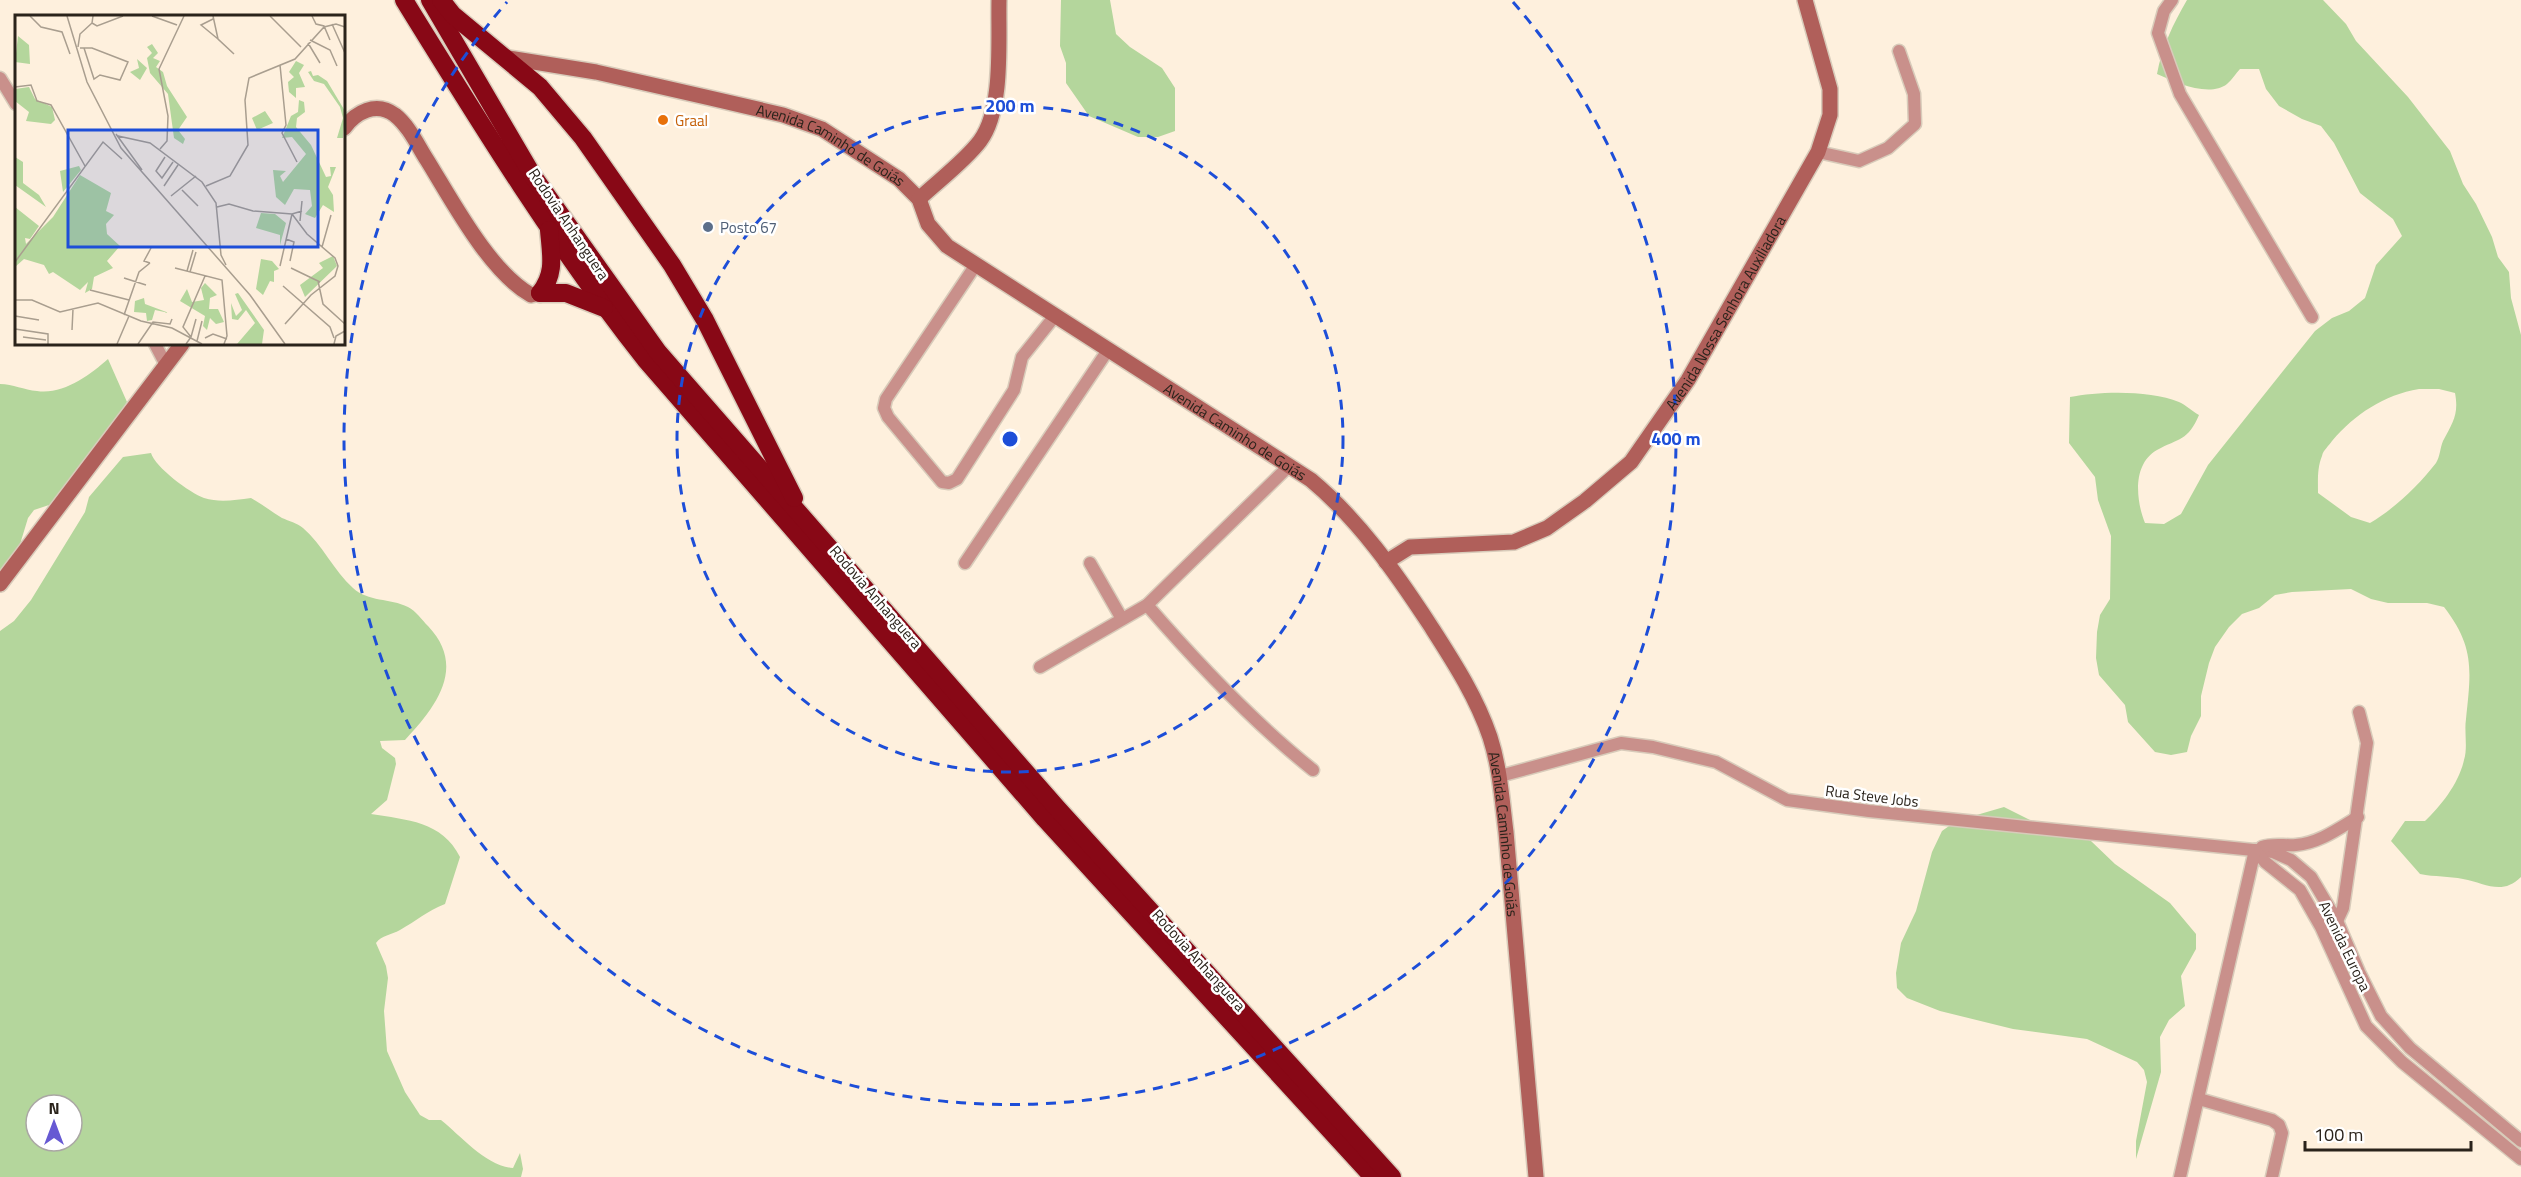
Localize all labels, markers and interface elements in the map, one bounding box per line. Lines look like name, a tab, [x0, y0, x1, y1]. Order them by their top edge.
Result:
inset map	[15, 15, 345, 345]
text: 200 m	[985, 92, 1035, 119]
street label: Avenida Caminho de Goiás	[754, 98, 911, 191]
place label: Graal	[675, 109, 708, 132]
marker: Graal	[656, 113, 670, 127]
street label: Rodovia Anhanguera	[523, 163, 615, 285]
street label: Avenida Nossa Senhora Auxiliadora	[1659, 211, 1791, 414]
place label: Posto 67	[720, 216, 777, 239]
marker: Posto 67	[701, 220, 715, 234]
street label: Avenida Caminho de Goiás	[1159, 377, 1311, 486]
text: 400 m	[1651, 425, 1701, 452]
centre of rings	[1000, 429, 1020, 449]
street label: Rodovia Anhanguera	[824, 540, 928, 654]
street label: Avenida Caminho de Goiás	[1483, 749, 1525, 918]
street label: Rua Steve Jobs	[1824, 779, 1920, 813]
street label: Avenida Europa	[2313, 897, 2377, 995]
street label: Rodovia Anhanguera	[1147, 904, 1252, 1017]
north arrow	[24, 1093, 84, 1153]
text: N	[48, 1096, 60, 1120]
scale bar	[2305, 1114, 2472, 1152]
text: 100 m	[2314, 1121, 2363, 1148]

